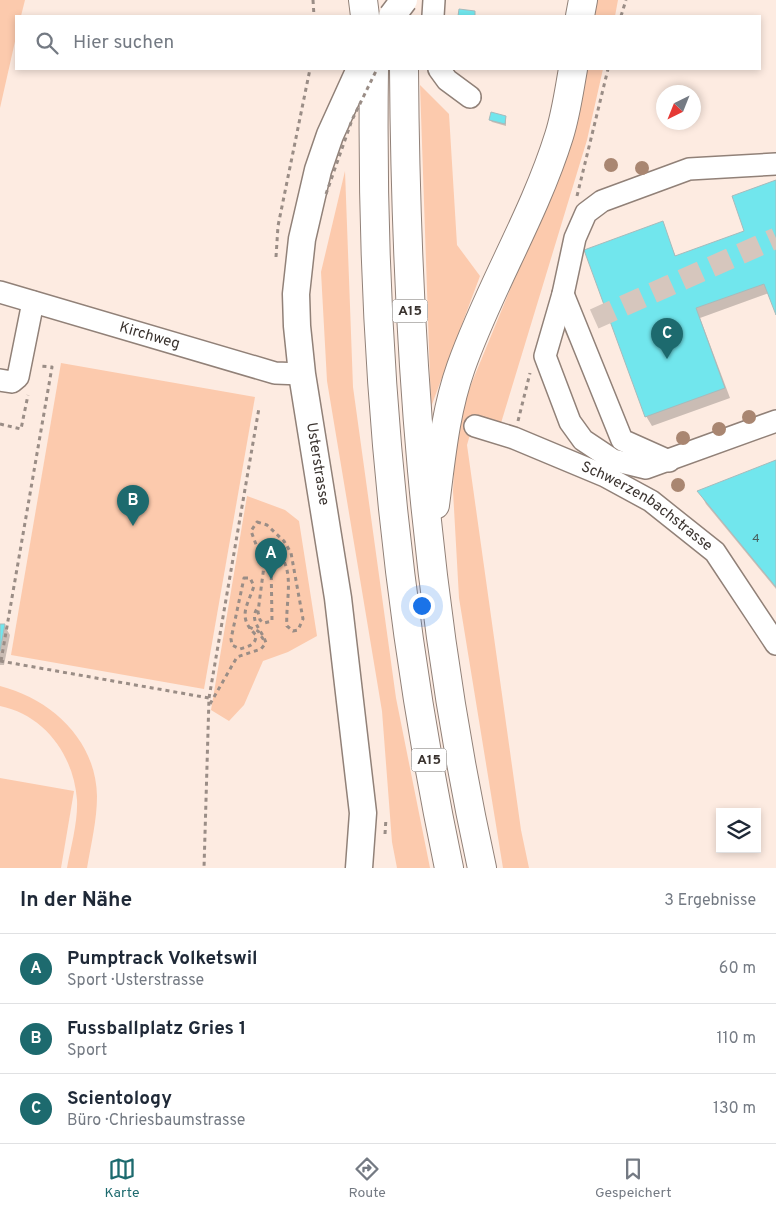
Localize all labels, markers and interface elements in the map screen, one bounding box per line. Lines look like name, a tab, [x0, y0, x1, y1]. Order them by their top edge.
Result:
search box	[15, 15, 761, 70]
icon: search	[33, 29, 61, 57]
text: Hier suchen	[73, 31, 174, 55]
north arrow	[656, 85, 701, 130]
road number: A15	[392, 300, 428, 322]
street label: Kirchweg	[117, 318, 182, 354]
pin: C	[651, 318, 683, 359]
street label: Usterstrasse	[301, 421, 333, 507]
street label: Schwerzenbachstrasse	[578, 458, 716, 556]
pin: B	[117, 485, 149, 526]
house number: 4	[752, 531, 760, 547]
pin: A	[255, 538, 287, 579]
your location	[409, 593, 435, 619]
road number: A15	[412, 748, 446, 772]
map controls	[716, 808, 761, 853]
button: layers	[716, 808, 761, 853]
text: In der Nähe	[20, 887, 132, 914]
text: 3 Ergebnisse	[664, 891, 756, 911]
text: Pumptrack Volketswil	[67, 947, 258, 971]
text: A	[30, 959, 42, 979]
text: 60 m	[719, 959, 756, 979]
text: Sport · Usterstrasse	[67, 971, 204, 991]
text: Fussballplatz Gries 1	[67, 1017, 246, 1041]
text: B	[30, 1029, 42, 1049]
text: 110 m	[716, 1029, 756, 1049]
text: Sport	[67, 1041, 107, 1061]
text: Scientology	[67, 1087, 172, 1111]
text: C	[31, 1099, 41, 1119]
text: 130 m	[713, 1099, 756, 1119]
text: Büro · Chriesbaumstrasse	[67, 1111, 245, 1131]
tab: Karte	[105, 1155, 139, 1202]
tab: Route	[349, 1155, 386, 1202]
tab: Gespeichert	[595, 1155, 671, 1202]

